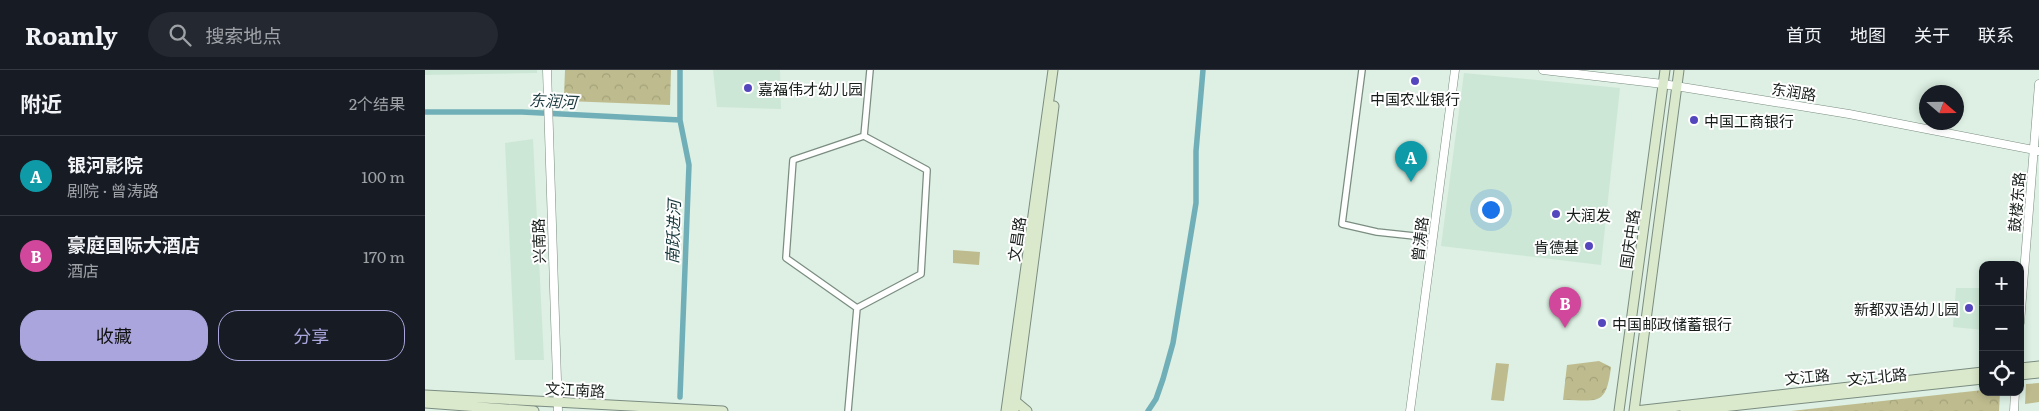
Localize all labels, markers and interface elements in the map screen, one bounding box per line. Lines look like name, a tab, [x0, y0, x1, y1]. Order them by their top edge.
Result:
search box	[148, 12, 498, 57]
text: Roamly	[25, 17, 118, 52]
icon: search	[166, 21, 194, 49]
text: 搜索地点	[206, 21, 282, 49]
text: 首页	[1786, 21, 1822, 48]
text: 地图	[1850, 21, 1886, 48]
text: 关于	[1914, 21, 1950, 48]
text: 联系	[1978, 21, 2014, 48]
marker: 中国农业银行	[1409, 75, 1421, 87]
street label: 东润路	[1770, 76, 1818, 106]
place label: 嘉福伟才幼儿园	[758, 77, 863, 100]
marker: 嘉福伟才幼儿园	[742, 82, 754, 94]
north arrow	[1919, 85, 1964, 130]
text: 附近	[20, 87, 62, 118]
water label: 东润河	[528, 87, 581, 113]
place label: 中国农业银行	[1370, 87, 1460, 110]
text: 2个结果	[349, 91, 405, 115]
place label: 中国工商银行	[1704, 109, 1794, 132]
marker: 中国工商银行	[1688, 114, 1700, 126]
pin: A	[1395, 141, 1427, 182]
text: 银河影院	[67, 150, 143, 178]
text: A	[30, 164, 42, 188]
text: 100 m	[361, 164, 405, 188]
street label: 鼓楼东路	[2002, 171, 2030, 233]
text: 剧院 · 曾涛路	[67, 178, 159, 202]
water label: 南跃进河	[659, 197, 685, 264]
your location	[1478, 197, 1504, 223]
place label: 大润发	[1566, 203, 1611, 226]
marker: 大润发	[1550, 208, 1562, 220]
street label: 国庆中路	[1613, 208, 1645, 270]
street label: 文昌路	[1001, 215, 1031, 263]
street label: 曾涛路	[1405, 215, 1433, 263]
street label: 兴南路	[526, 218, 550, 264]
text: 豪庭国际大酒店	[67, 230, 200, 258]
place label: 肯德基	[1534, 235, 1579, 258]
marker: 肯德基	[1583, 240, 1595, 252]
text: B	[30, 244, 42, 268]
text: 170 m	[363, 244, 405, 268]
text: 酒店	[67, 258, 99, 282]
map controls	[1979, 261, 2024, 396]
button: +	[1979, 261, 2024, 306]
pin: B	[1549, 287, 1581, 328]
place label: 新都双语幼儿园	[1854, 297, 1959, 320]
marker: 新都双语幼儿园	[1963, 302, 1975, 314]
button: −	[1979, 306, 2024, 351]
button: 收藏	[20, 310, 208, 361]
button: 分享	[218, 310, 405, 361]
place label: 中国邮政储蓄银行	[1612, 312, 1732, 335]
marker: 中国邮政储蓄银行	[1596, 317, 1608, 329]
button: locate	[1979, 351, 2024, 396]
street label: 文江北路	[1846, 361, 1908, 391]
street label: 文江路	[1783, 362, 1831, 390]
street label: 文江南路	[544, 376, 606, 402]

